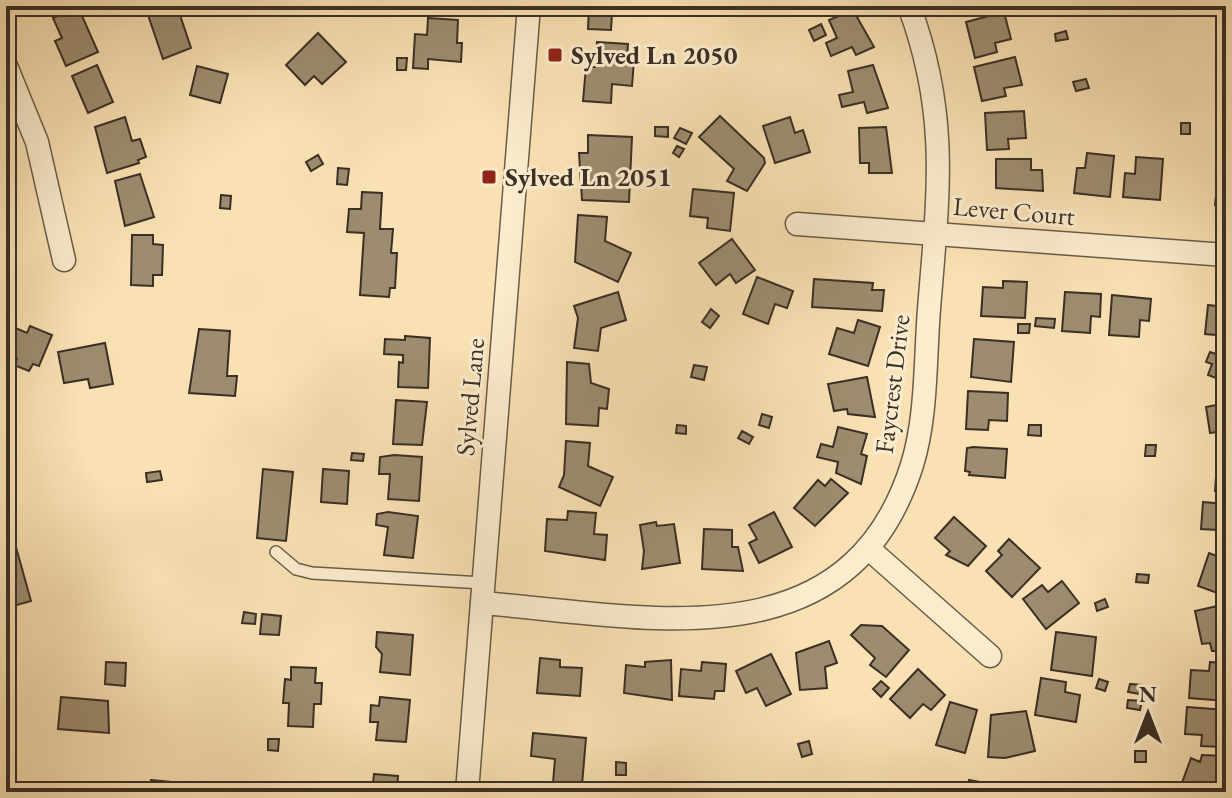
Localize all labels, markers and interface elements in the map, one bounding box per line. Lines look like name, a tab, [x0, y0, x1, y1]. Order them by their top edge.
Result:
place label: Sylved Ln 2050	[571, 38, 738, 72]
marker: Sylved Ln 2050	[546, 46, 564, 64]
place label: Sylved Ln 2051	[505, 160, 672, 194]
marker: Sylved Ln 2051	[480, 168, 498, 186]
street label: Lever Court	[952, 189, 1076, 233]
street label: Faycrest Drive	[867, 313, 917, 455]
street label: Sylved Lane	[448, 337, 492, 457]
north arrow	[1108, 674, 1188, 754]
text: N	[1139, 680, 1157, 709]

